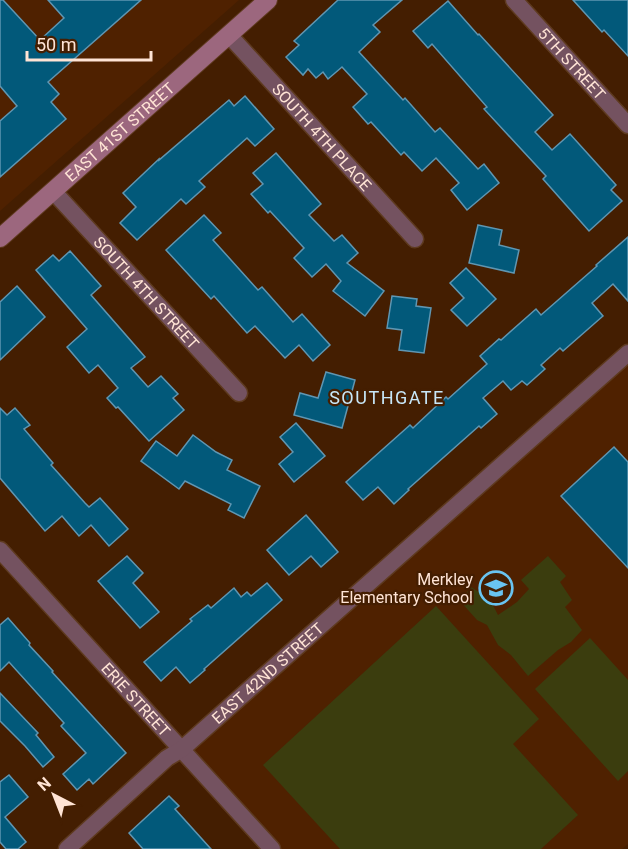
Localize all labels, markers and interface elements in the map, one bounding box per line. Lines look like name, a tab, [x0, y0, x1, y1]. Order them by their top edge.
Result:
scale bar	[27, 24, 152, 62]
street label: 5TH STREET	[534, 24, 609, 104]
text: 50 m	[36, 34, 76, 55]
street label: EAST 41ST STREET	[61, 78, 179, 186]
street label: SOUTH 4TH PLACE	[268, 80, 375, 195]
street label: SOUTH 4TH STREET	[89, 233, 203, 354]
district label: SOUTHGATE	[329, 387, 445, 408]
place label: Merkley Elementary School	[340, 570, 473, 607]
school or university icon: Merkley Elementary School	[478, 570, 514, 606]
street label: EAST 42ND STREET	[208, 619, 328, 728]
street label: ERIE STREET	[97, 659, 174, 741]
north arrow	[24, 765, 84, 825]
text: N	[34, 773, 55, 795]

